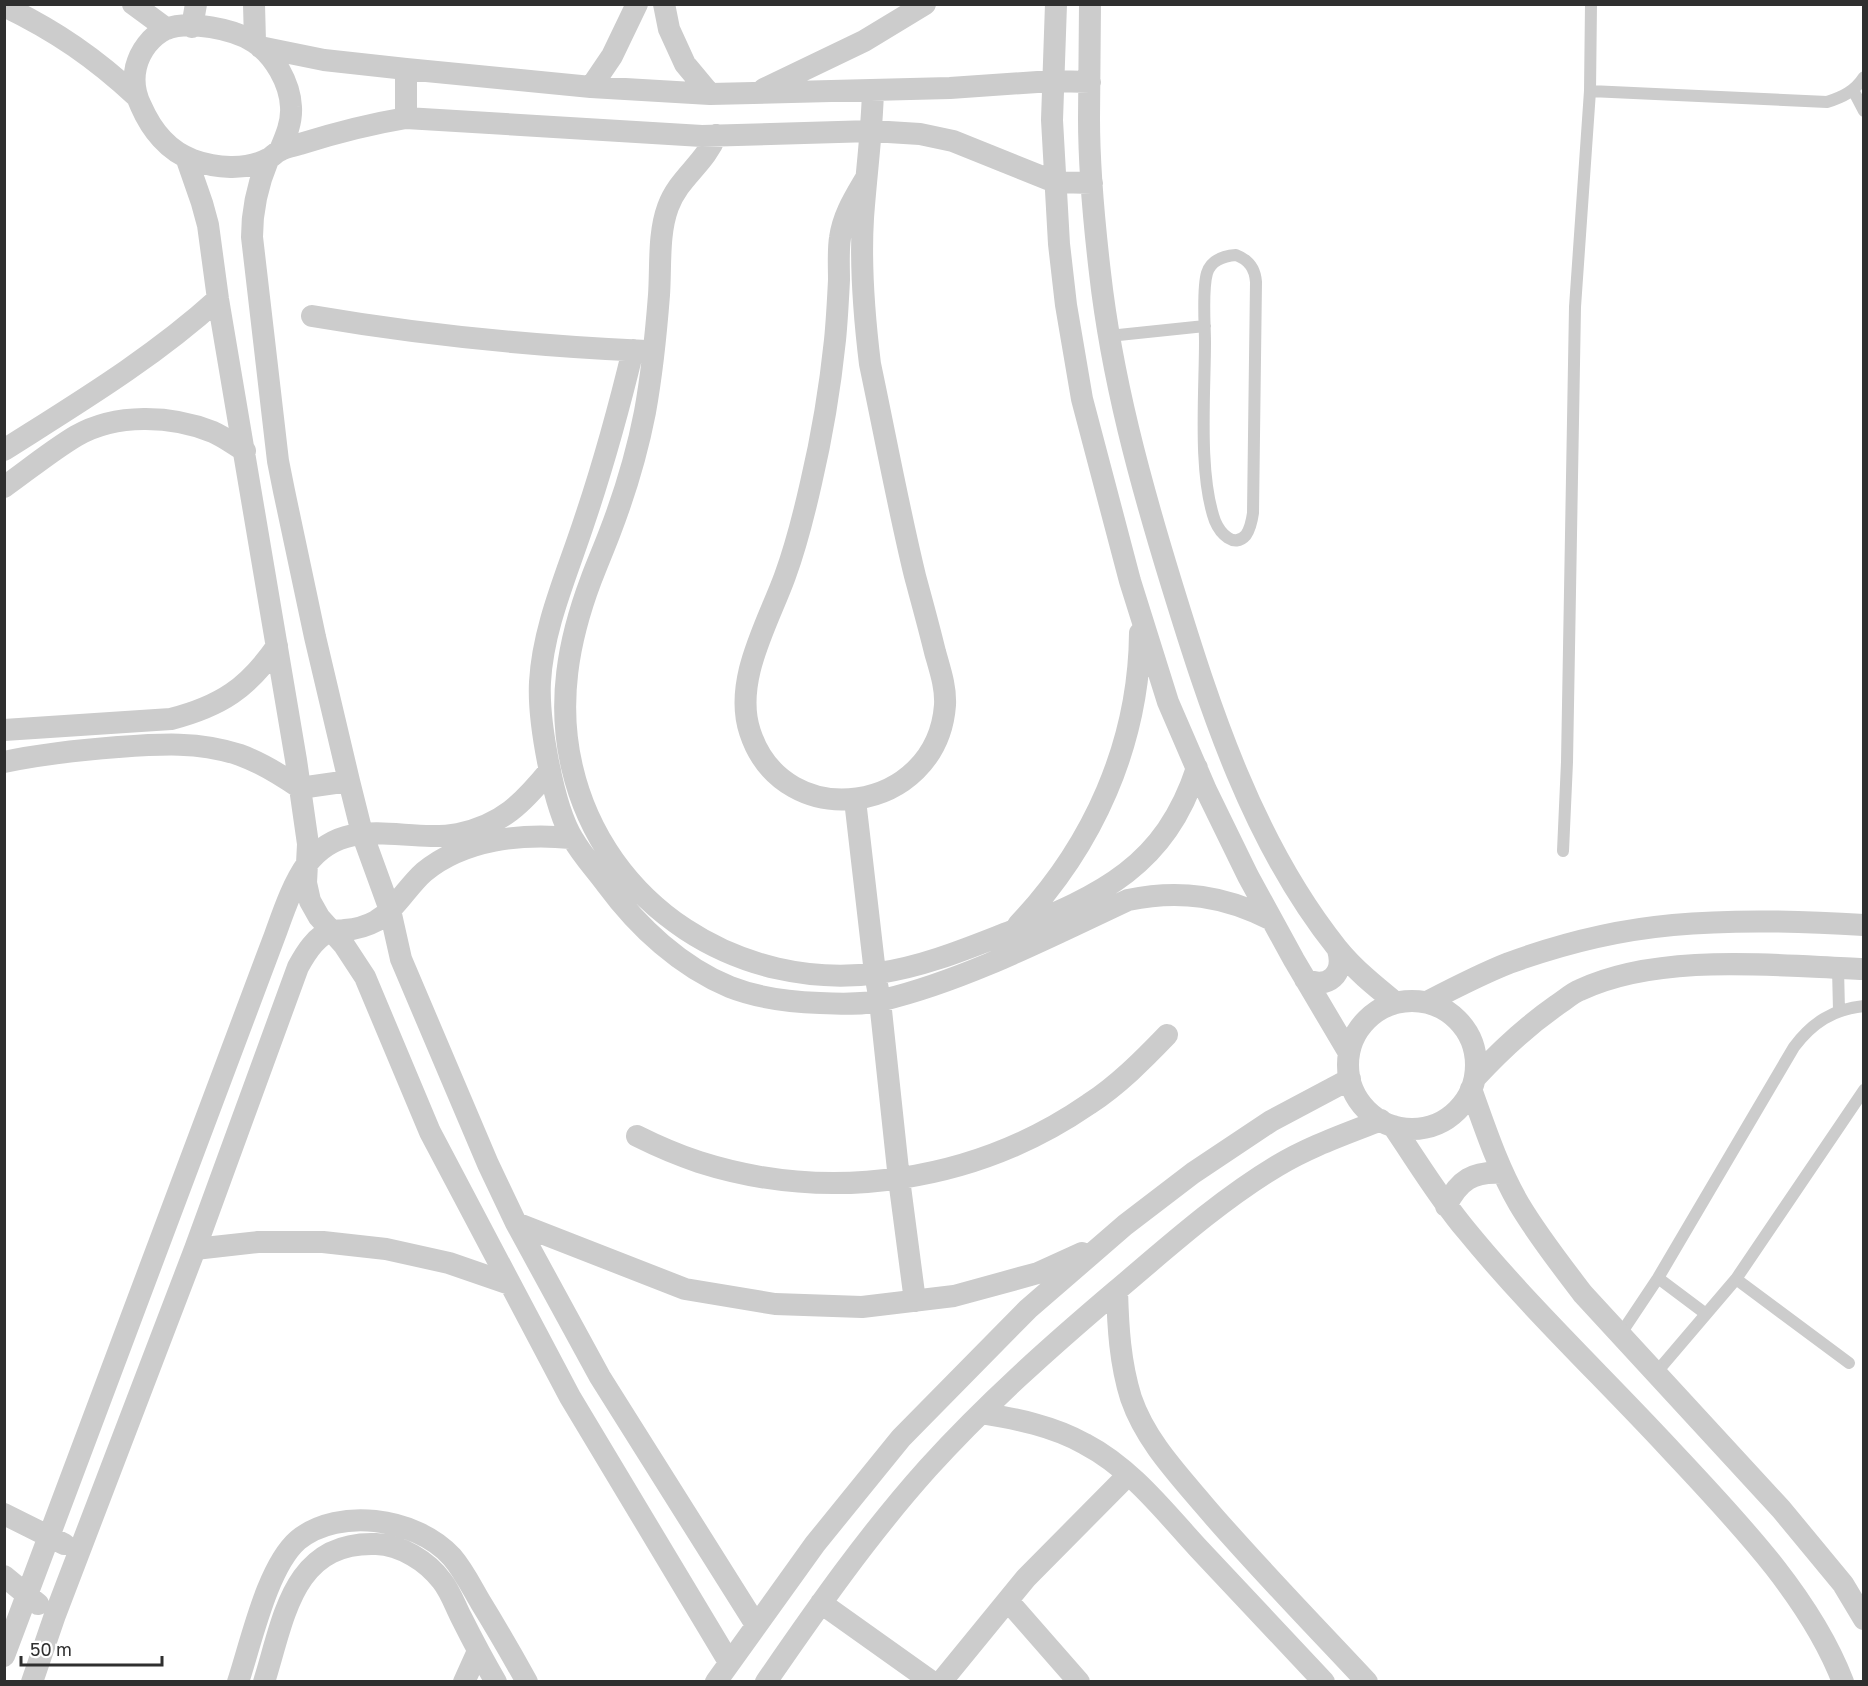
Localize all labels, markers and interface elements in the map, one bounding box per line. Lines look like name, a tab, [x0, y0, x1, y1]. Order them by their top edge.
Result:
scale bar	[21, 1629, 162, 1667]
text: 50 m	[30, 1638, 72, 1660]

